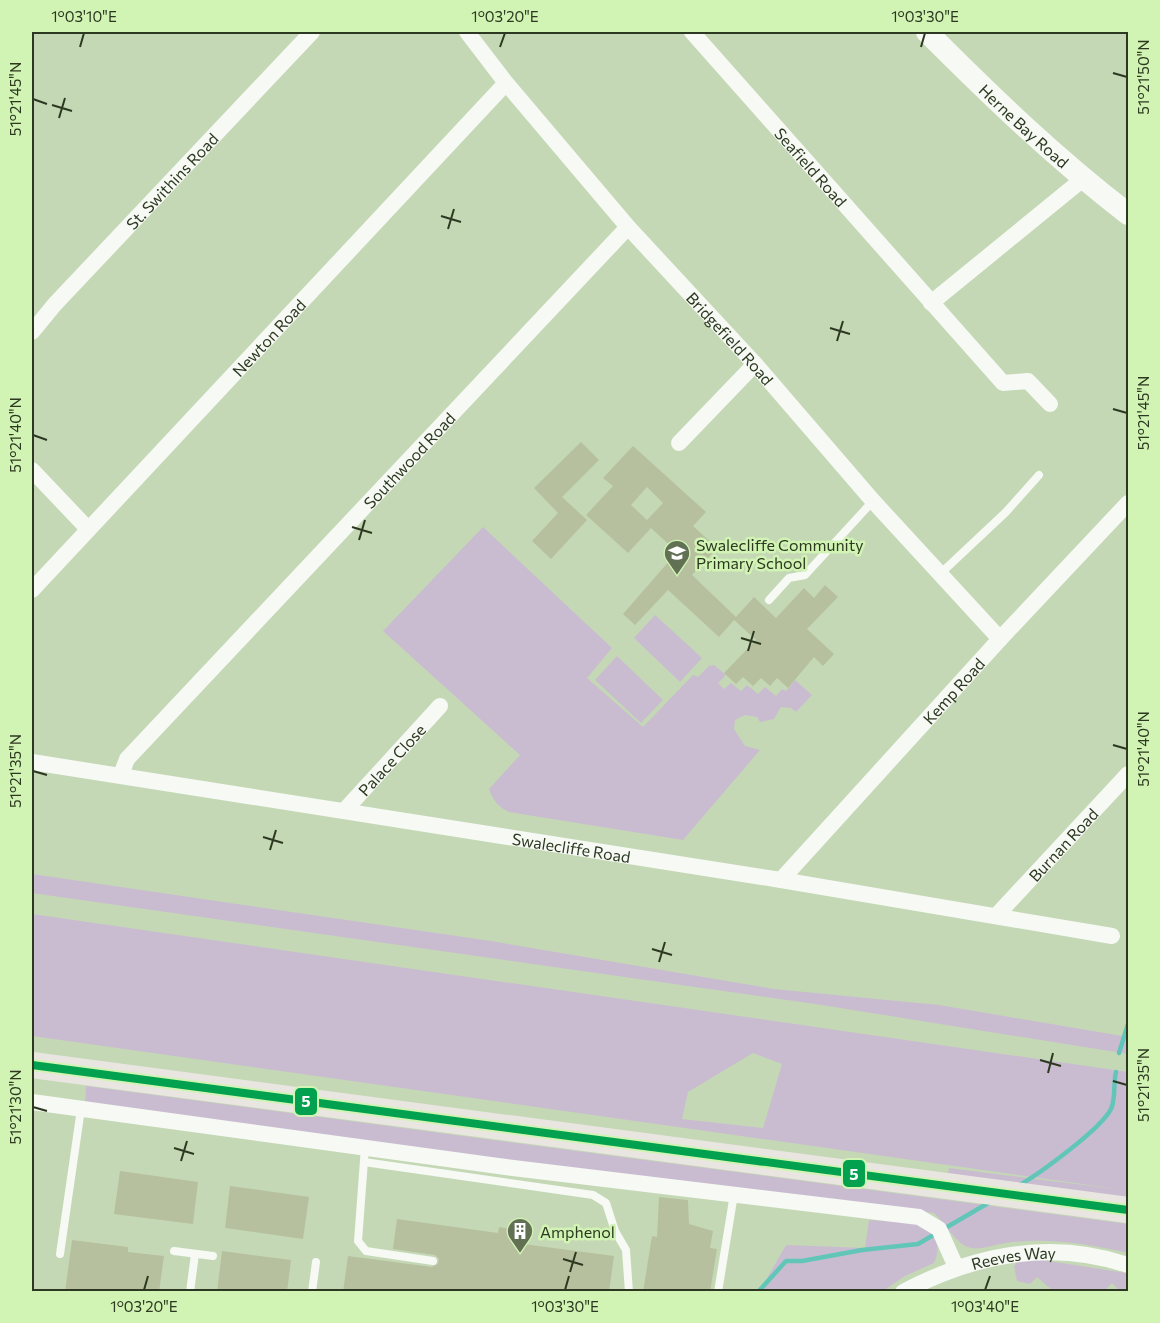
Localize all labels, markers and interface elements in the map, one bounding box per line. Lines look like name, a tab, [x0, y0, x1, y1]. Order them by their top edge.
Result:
text: 1°03'10"E	[51, 7, 117, 25]
text: 1°03'20"E	[471, 7, 539, 25]
text: 1°03'30"E	[891, 7, 959, 25]
text: 51°21'50"N	[1134, 39, 1152, 115]
text: 51°21'45"N	[6, 62, 24, 136]
street label: Herne Bay Road	[976, 80, 1073, 171]
street label: Seafield Road	[771, 123, 851, 210]
street label: St. Swithins Road	[122, 129, 222, 233]
street label: Bridgefield Road	[683, 287, 778, 388]
street label: Newton Road	[228, 295, 309, 380]
text: 51°21'45"N	[1134, 376, 1152, 450]
text: 51°21'40"N	[6, 397, 24, 473]
street label: Southwood Road	[359, 408, 458, 512]
place label: Swalecliffe Community Primary School	[696, 535, 864, 572]
school or university icon: Swalecliffe Community Primary School	[662, 538, 692, 576]
street label: Kemp Road	[918, 654, 988, 727]
text: 51°21'40"N	[1134, 711, 1152, 787]
street label: Palace Close	[354, 720, 429, 799]
text: 51°21'35"N	[6, 734, 24, 808]
street label: Burnan Road	[1024, 804, 1101, 885]
street label: Swalecliffe Road	[511, 828, 632, 866]
text: 51°21'35"N	[1134, 1048, 1152, 1122]
text: 51°21'30"N	[6, 1069, 24, 1145]
line badge: 5	[294, 1087, 318, 1116]
text: 5	[301, 1091, 311, 1110]
line badge: 5	[842, 1159, 866, 1188]
text: 5	[849, 1164, 859, 1183]
building icon: Amphenol	[505, 1216, 535, 1254]
place label: Amphenol	[540, 1222, 615, 1241]
street label: Reeves Way	[969, 1242, 1056, 1273]
text: 1°03'20"E	[110, 1297, 178, 1315]
text: 1°03'30"E	[531, 1297, 599, 1315]
text: 1°03'40"E	[951, 1297, 1019, 1315]

